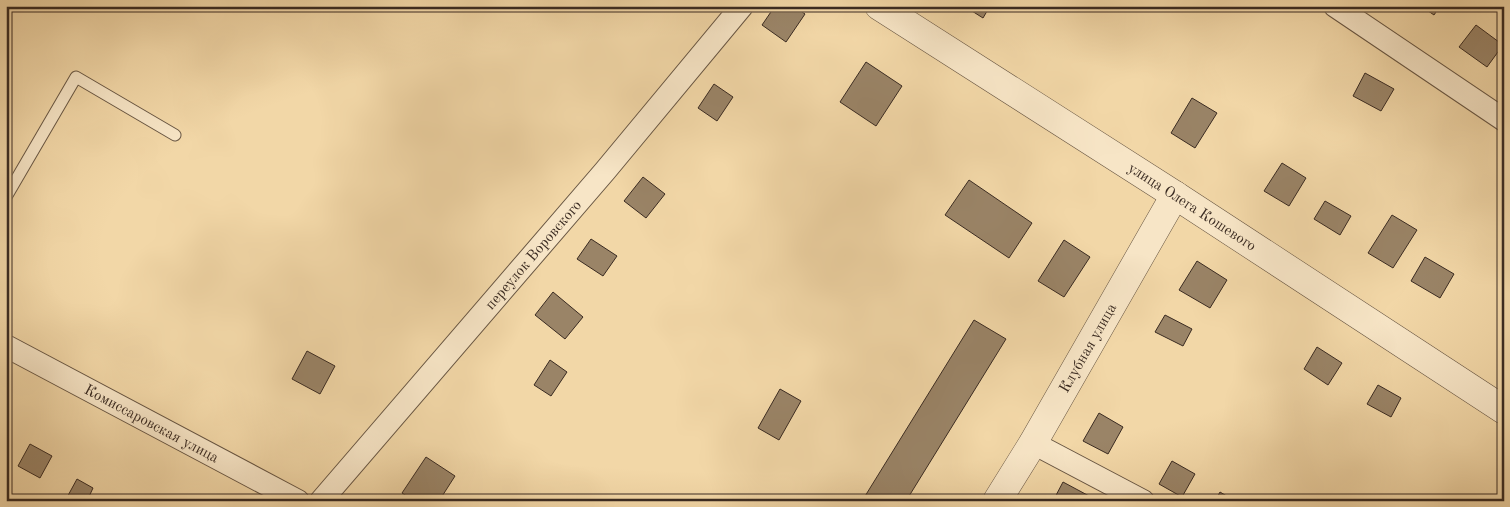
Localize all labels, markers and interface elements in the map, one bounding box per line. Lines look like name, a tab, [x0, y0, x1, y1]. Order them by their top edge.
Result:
street label: улица Олега Кошевого	[1125, 161, 1258, 255]
street label: переулок Воровского	[483, 198, 585, 313]
street label: Клубная улица	[1057, 301, 1120, 396]
street label: Комиссаровская улица	[81, 383, 221, 467]

